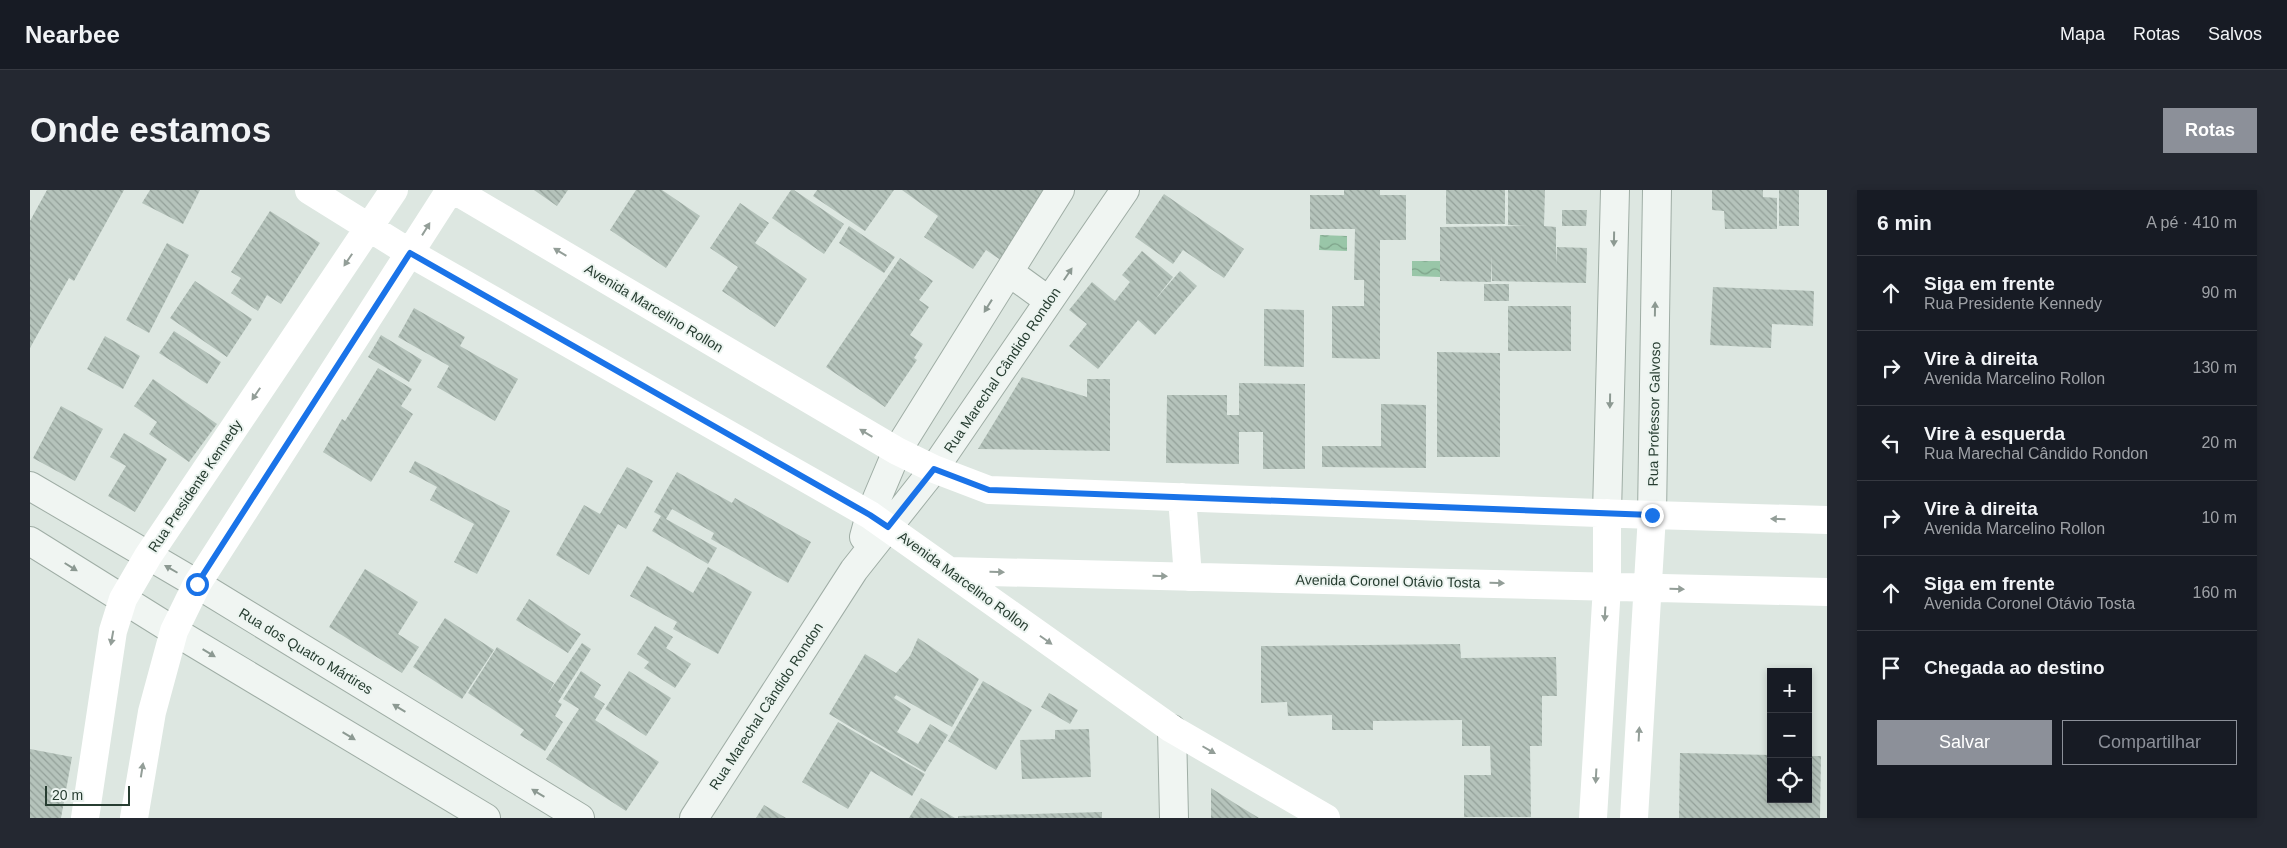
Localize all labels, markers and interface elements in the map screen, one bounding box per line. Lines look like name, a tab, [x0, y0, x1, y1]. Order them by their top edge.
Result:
text: Nearbee	[25, 21, 120, 48]
text: Mapa	[2060, 24, 2105, 44]
text: Rotas	[2133, 24, 2180, 44]
text: Salvos	[2208, 24, 2262, 44]
button: Rotas	[2163, 108, 2257, 153]
text: Onde estamos	[30, 110, 271, 149]
text: 6 min	[1877, 211, 1932, 234]
text: A pé · 410 m	[2146, 214, 2237, 231]
one-way arrow	[421, 222, 430, 235]
one-way arrow	[1610, 231, 1618, 247]
one-way arrow	[553, 248, 566, 257]
one-way arrow	[343, 253, 353, 266]
street label: Avenida Marcelino Rollon	[582, 260, 726, 356]
one-way arrow	[1063, 267, 1073, 280]
text: Siga em frente	[1924, 273, 2055, 294]
icon: ahead	[1877, 279, 1905, 307]
street label: Rua Marechal Cândido Rondon	[941, 284, 1063, 456]
text: 90 m	[2201, 284, 2237, 301]
text: Rua Presidente Kennedy	[1924, 295, 2102, 312]
one-way arrow	[983, 299, 993, 312]
one-way arrow	[1652, 301, 1660, 317]
street label: Rua Professor Galvoso	[1645, 341, 1663, 486]
text: Vire à direita	[1924, 348, 2038, 369]
icon: right	[1877, 354, 1905, 382]
text: 130 m	[2193, 359, 2237, 376]
text: Avenida Marcelino Rollon	[1924, 370, 2105, 387]
one-way arrow	[252, 387, 261, 401]
one-way arrow	[1606, 393, 1614, 409]
street label: Rua Presidente Kennedy	[145, 417, 245, 555]
text: Vire à esquerda	[1924, 423, 2065, 444]
one-way arrow	[859, 428, 872, 437]
icon: left	[1877, 429, 1905, 457]
text: 20 m	[2201, 434, 2237, 451]
text: Rua Marechal Cândido Rondon	[1924, 445, 2148, 462]
text: Vire à direita	[1924, 498, 2038, 519]
route end	[1641, 504, 1664, 527]
icon: right	[1877, 504, 1905, 532]
text: 10 m	[2201, 509, 2237, 526]
one-way arrow	[1770, 515, 1786, 523]
text: Avenida Marcelino Rollon	[1924, 520, 2105, 537]
street label: Avenida Marcelino Rollon	[895, 528, 1033, 634]
one-way arrow	[65, 562, 78, 571]
one-way arrow	[164, 565, 177, 574]
one-way arrow	[990, 569, 1006, 577]
street label: Avenida Coronel Otávio Tosta	[1296, 571, 1481, 591]
one-way arrow	[1152, 572, 1168, 580]
route start	[186, 573, 209, 596]
text: Siga em frente	[1924, 573, 2055, 594]
icon: ahead	[1877, 579, 1905, 607]
one-way arrow	[1490, 580, 1506, 588]
text: 160 m	[2193, 584, 2237, 601]
one-way arrow	[1669, 585, 1685, 593]
text: Avenida Coronel Otávio Tosta	[1924, 595, 2135, 612]
street label: Rua dos Quatro Mártires	[236, 605, 376, 697]
one-way arrow	[1601, 606, 1609, 622]
street label: Rua Marechal Cândido Rondon	[706, 619, 826, 793]
one-way arrow	[107, 630, 115, 646]
one-way arrow	[1039, 635, 1053, 645]
one-way arrow	[203, 648, 216, 657]
icon: arrive	[1877, 654, 1905, 682]
text: Chegada ao destino	[1924, 657, 2105, 678]
map controls	[1767, 668, 1812, 803]
button: +	[1767, 668, 1812, 713]
one-way arrow	[393, 703, 406, 713]
button: −	[1767, 713, 1812, 758]
button: Salvar	[1877, 720, 2052, 765]
button: Compartilhar	[2062, 720, 2237, 765]
one-way arrow	[1636, 726, 1644, 742]
one-way arrow	[342, 732, 355, 741]
one-way arrow	[1203, 746, 1216, 755]
button: locate	[1767, 758, 1812, 803]
one-way arrow	[139, 762, 147, 778]
one-way arrow	[1591, 768, 1599, 784]
scale bar	[45, 783, 130, 806]
text: 20 m	[52, 787, 83, 803]
one-way arrow	[532, 788, 545, 797]

